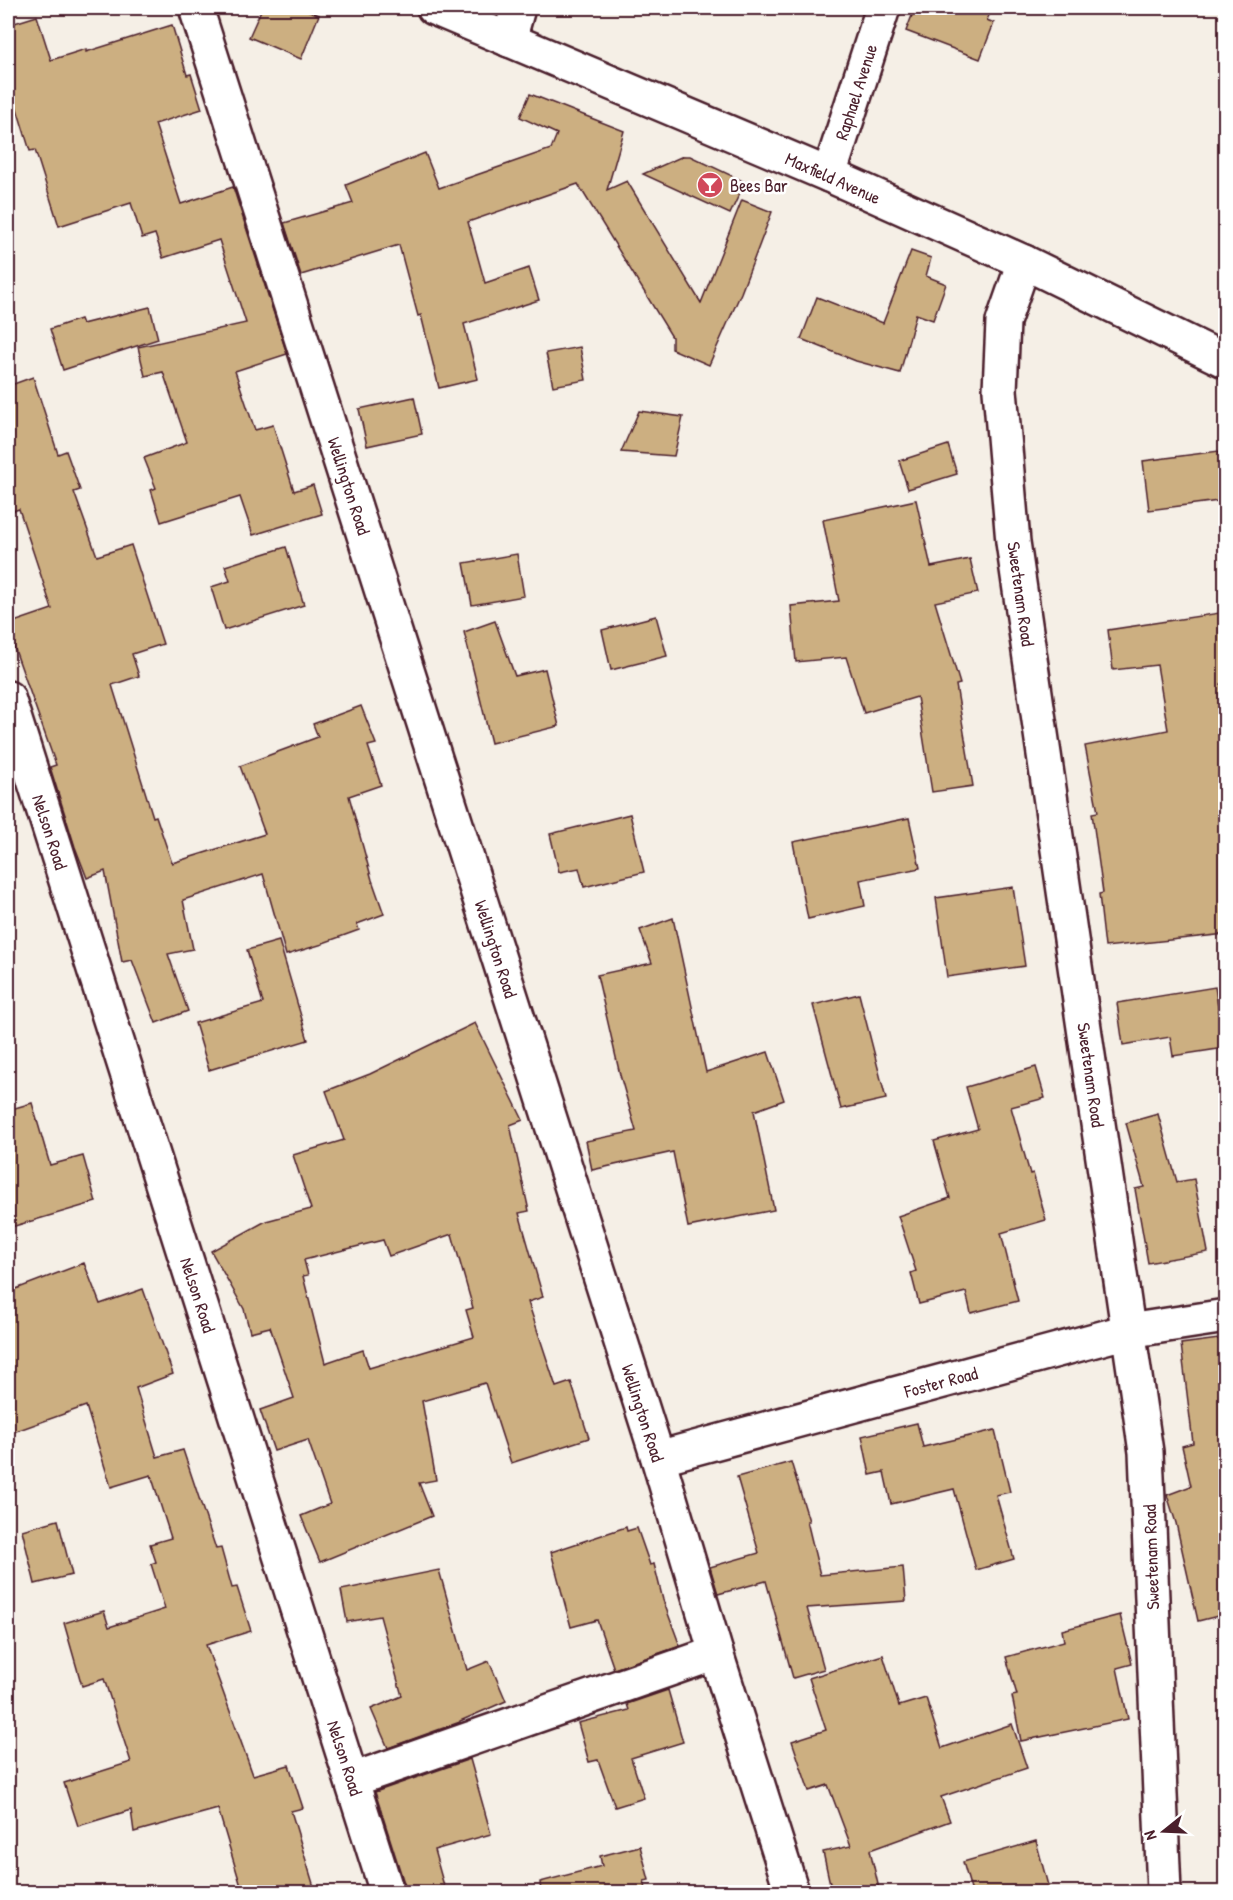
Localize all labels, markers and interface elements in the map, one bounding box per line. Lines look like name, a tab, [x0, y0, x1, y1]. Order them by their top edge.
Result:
street label: Raphael Avenue	[829, 41, 883, 143]
street label: Maxfield Avenue	[781, 146, 885, 210]
bar icon: Bees Bar	[695, 170, 725, 200]
place label: Bees Bar	[730, 173, 788, 198]
street label: Wellington Road	[321, 434, 377, 538]
street label: Sweetenam Road	[1001, 540, 1041, 648]
street label: Nelson Road	[26, 791, 74, 873]
street label: Wellington Road	[468, 897, 524, 1001]
street label: Sweetenam Road	[1071, 1021, 1111, 1129]
street label: Nelson Road	[174, 1254, 222, 1336]
street label: Foster Road	[901, 1360, 980, 1404]
street label: Wellington Road	[615, 1361, 671, 1465]
street label: Sweetenam Road	[1137, 1504, 1165, 1610]
street label: Nelson Road	[321, 1717, 369, 1799]
north arrow	[1134, 1801, 1194, 1861]
text: N	[1138, 1828, 1162, 1843]

